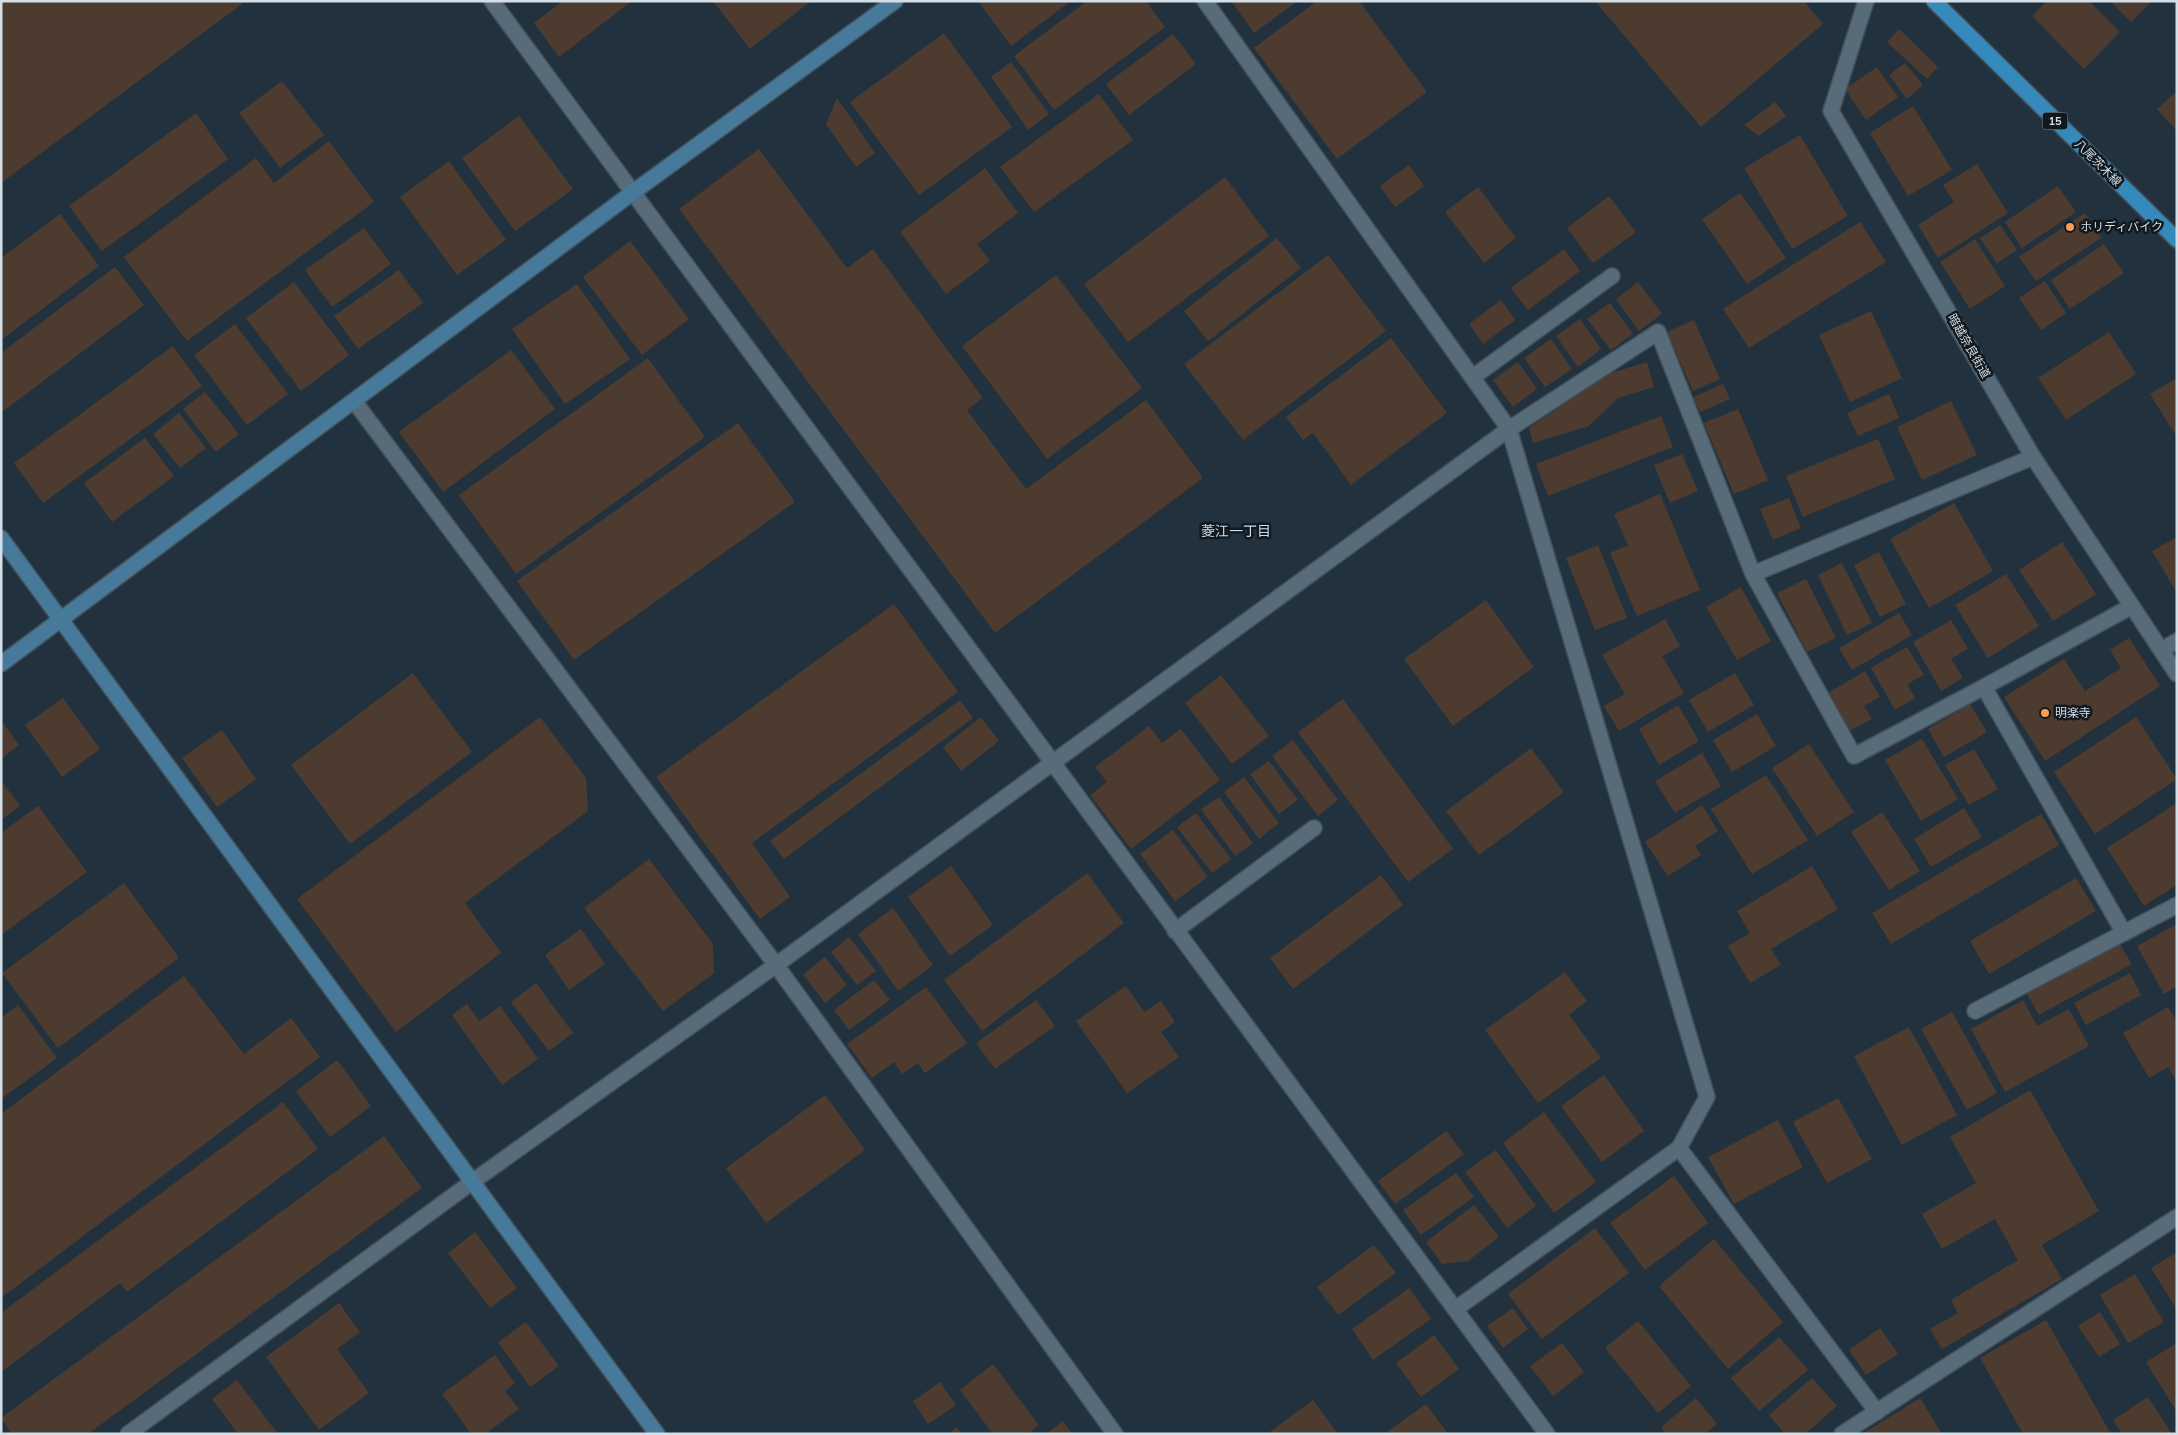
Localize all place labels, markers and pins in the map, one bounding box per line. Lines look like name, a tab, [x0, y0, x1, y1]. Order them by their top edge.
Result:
place label: ホリディバイク	[2080, 219, 2163, 234]
marker: ホリディバイク	[2064, 221, 2076, 233]
place label: 明楽寺	[2055, 705, 2091, 720]
marker: 明楽寺	[2039, 707, 2051, 719]

